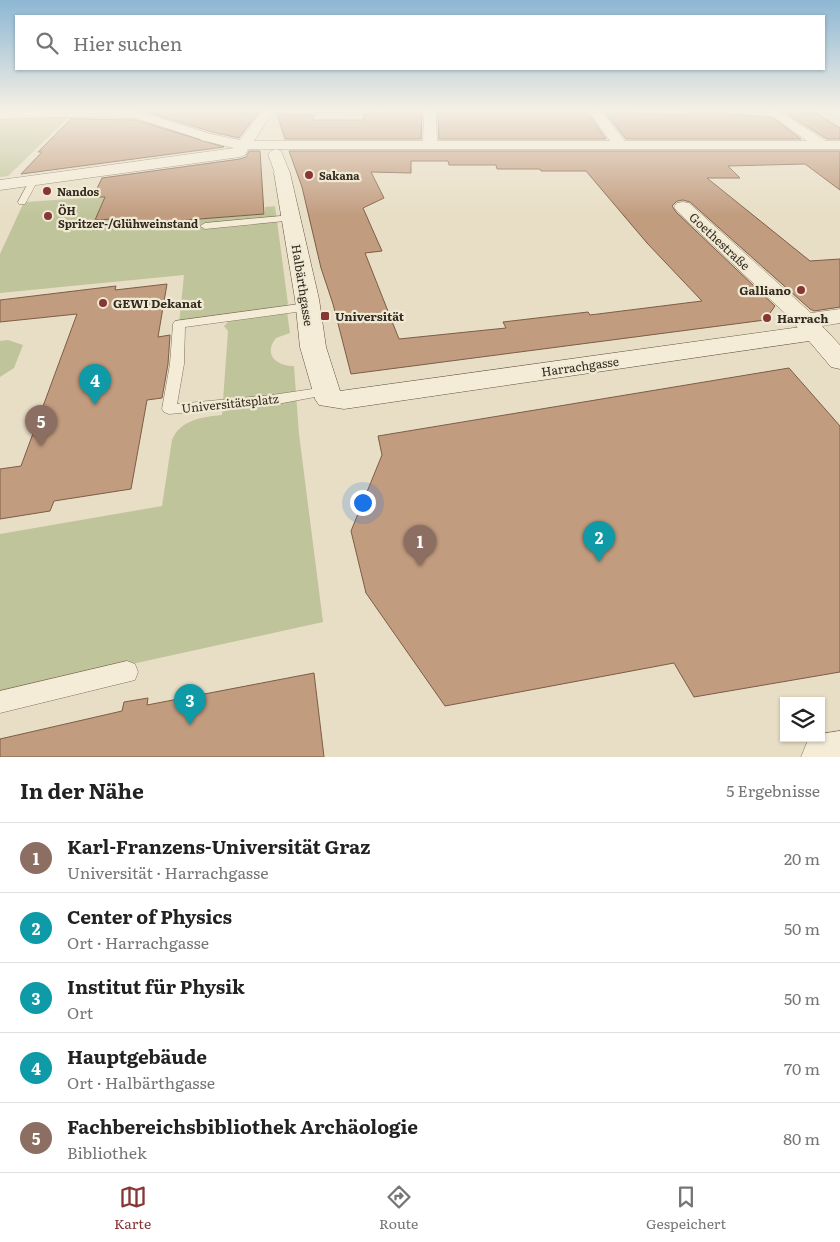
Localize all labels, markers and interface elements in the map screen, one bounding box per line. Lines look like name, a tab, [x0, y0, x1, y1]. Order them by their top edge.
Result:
search box	[15, 15, 825, 70]
icon: search	[33, 29, 61, 57]
text: Hier suchen	[73, 29, 182, 57]
place label: Sakana	[319, 167, 360, 183]
marker: Sakana	[303, 169, 315, 181]
place label: Nandos	[57, 183, 100, 199]
marker: Nandos	[41, 185, 53, 197]
place label: ÖH Spritzer-/Glühweinstand	[58, 202, 198, 231]
street label: Goethestraße	[686, 208, 754, 274]
marker: ÖH Spritzer-/Glühweinstand	[42, 210, 54, 222]
street label: Halbärthgasse	[288, 243, 318, 327]
place label: Galliano	[739, 281, 791, 299]
marker: Galliano	[795, 284, 807, 296]
place label: GEWI Dekanat	[113, 294, 203, 312]
marker: GEWI Dekanat	[97, 297, 109, 309]
place label: Universität	[335, 307, 405, 325]
place label: Harrach	[777, 309, 828, 327]
marker: Universität	[319, 310, 331, 322]
marker: Harrach	[761, 312, 773, 324]
street label: Harrachgasse	[540, 352, 620, 380]
pin: 4	[79, 364, 111, 405]
street label: Universitätsplatz	[181, 389, 280, 417]
pin: 5	[25, 405, 57, 446]
your location	[350, 490, 376, 516]
pin: 2	[583, 521, 615, 562]
pin: 1	[404, 525, 436, 566]
pin: 3	[174, 684, 206, 725]
map controls	[780, 697, 825, 742]
button: layers	[780, 697, 825, 742]
text: In der Nähe	[20, 774, 144, 805]
text: 5 Ergebnisse	[726, 778, 820, 802]
text: Karl-Franzens-Universität Graz	[67, 832, 371, 860]
text: 1	[33, 846, 39, 870]
text: 20 m	[784, 846, 820, 870]
text: Universität · Harrachgasse	[67, 860, 269, 884]
text: Center of Physics	[67, 902, 232, 930]
text: 2	[32, 916, 40, 940]
text: 50 m	[784, 916, 820, 940]
text: Ort · Harrachgasse	[67, 930, 209, 954]
text: Institut für Physik	[67, 972, 245, 1000]
text: 3	[32, 986, 40, 1010]
text: 50 m	[784, 986, 820, 1010]
text: Ort	[67, 1000, 93, 1024]
text: Hauptgebäude	[67, 1042, 207, 1070]
text: 4	[31, 1056, 41, 1080]
text: 70 m	[784, 1056, 820, 1080]
text: Ort · Halbärthgasse	[67, 1070, 215, 1094]
text: Fachbereichsbibliothek Archäologie	[67, 1112, 418, 1140]
text: 5	[32, 1126, 40, 1150]
text: 80 m	[783, 1126, 820, 1150]
text: Bibliothek	[67, 1140, 147, 1164]
tab: Karte	[114, 1183, 151, 1233]
tab: Route	[379, 1183, 418, 1233]
tab: Gespeichert	[646, 1183, 726, 1233]

